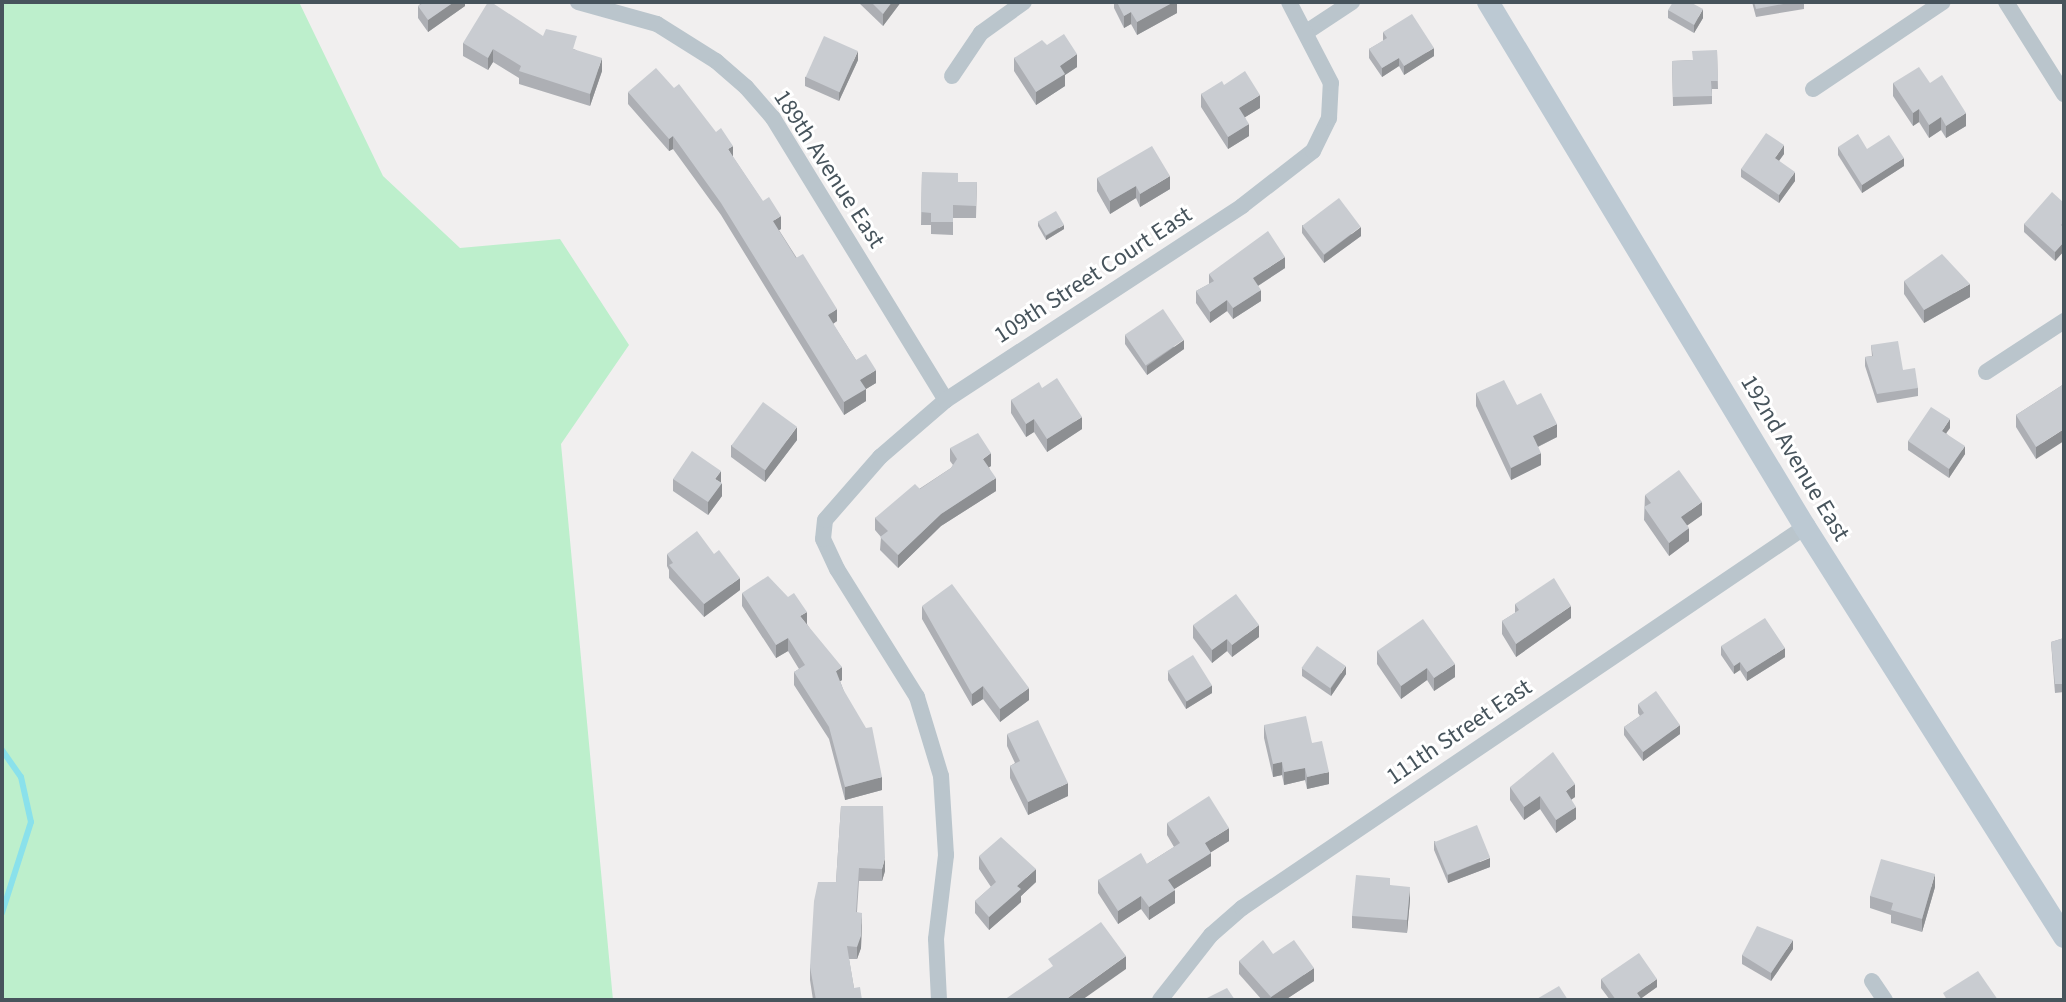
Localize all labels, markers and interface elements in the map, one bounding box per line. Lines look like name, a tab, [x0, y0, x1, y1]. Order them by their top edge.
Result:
street label: 189th Avenue East	[767, 84, 891, 254]
street label: 109th Street Court East	[989, 200, 1197, 350]
street label: 192nd Avenue East	[1734, 370, 1856, 546]
street label: 111th Street East	[1381, 673, 1537, 791]

